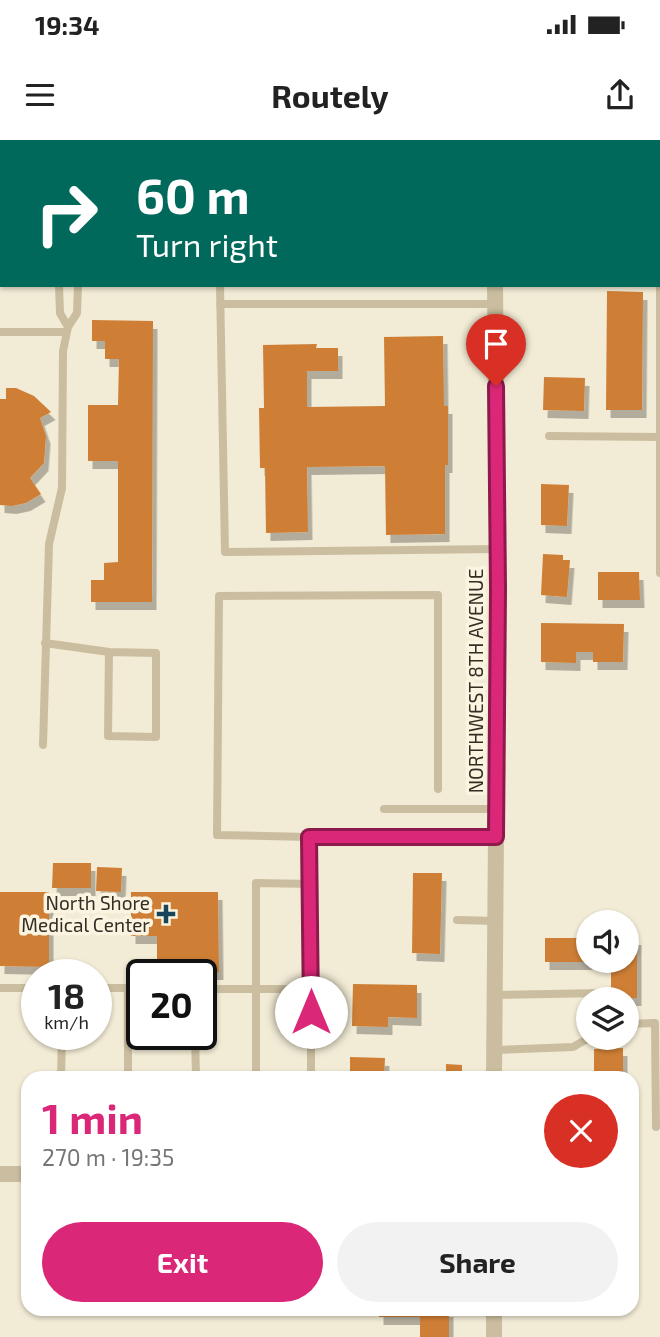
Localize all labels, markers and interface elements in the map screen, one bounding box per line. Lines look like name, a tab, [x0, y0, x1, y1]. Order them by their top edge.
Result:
text: 19:34	[35, 9, 100, 40]
icon: menu	[21, 76, 59, 114]
text: Routely	[271, 76, 389, 114]
icon: share	[601, 76, 639, 114]
text: 60 m	[136, 165, 250, 224]
icon: right	[21, 168, 112, 259]
text: Turn right	[136, 225, 278, 263]
pin	[466, 314, 526, 386]
icon: arrive	[477, 325, 515, 363]
street label: NORTHWEST 8TH AVENUE	[464, 569, 487, 793]
place label: North Shore Medical Center	[21, 891, 150, 936]
marker: North Shore Medical Center	[156, 904, 176, 924]
map controls	[576, 910, 639, 1050]
button: sound	[576, 910, 639, 973]
speed limit sign: 20	[126, 959, 217, 1050]
text: 18	[48, 974, 85, 1016]
position arrow	[274, 975, 348, 1049]
button: layers	[576, 987, 639, 1050]
text: km/h	[44, 1011, 89, 1033]
text: 1 min	[42, 1092, 143, 1142]
button: close	[544, 1094, 618, 1168]
text: 270 m · 19:35	[42, 1143, 174, 1171]
button: Exit	[42, 1222, 323, 1302]
button: Share	[337, 1222, 618, 1302]

